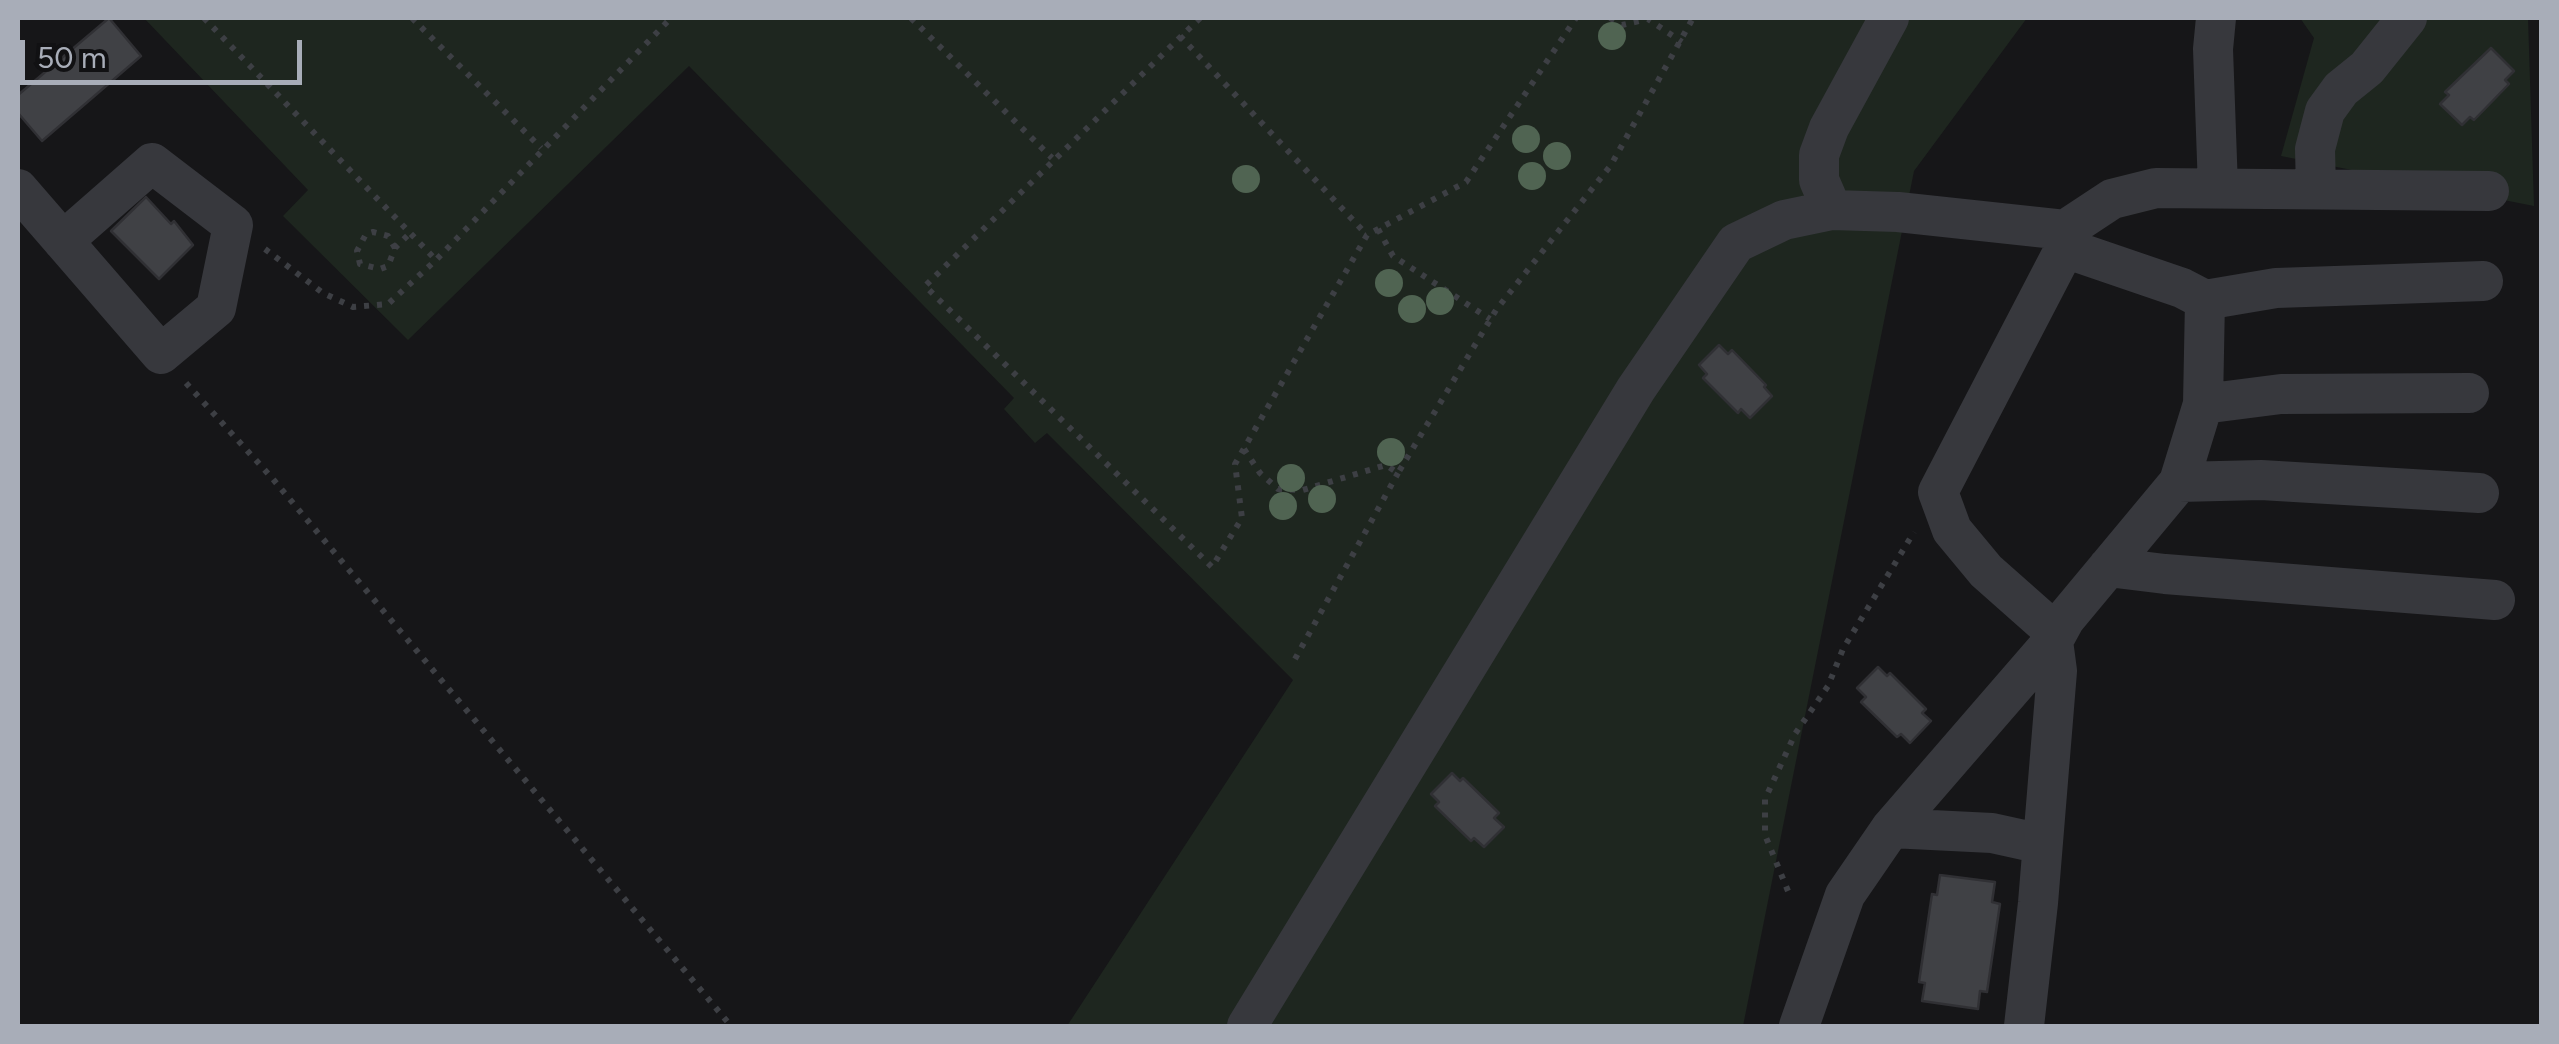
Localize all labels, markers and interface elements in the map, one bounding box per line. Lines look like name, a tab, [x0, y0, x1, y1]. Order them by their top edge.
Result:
scale bar	[25, 20, 308, 82]
text: 50 m	[37, 39, 106, 76]

